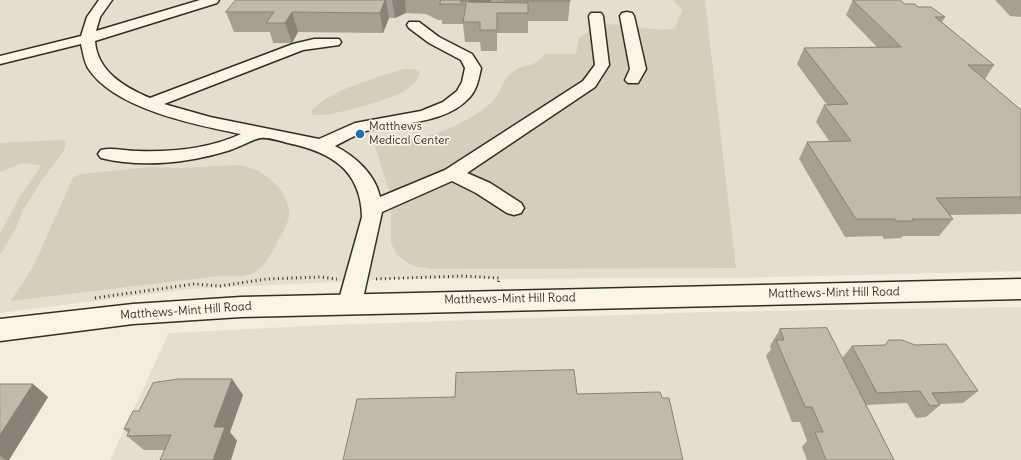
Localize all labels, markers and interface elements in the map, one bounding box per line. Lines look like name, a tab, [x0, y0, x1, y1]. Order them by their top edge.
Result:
place label: Matthews Medical Center	[369, 120, 449, 148]
marker: Matthews Medical Center	[354, 128, 366, 140]
street label: Matthews-Mint Hill Road	[768, 285, 900, 301]
street label: Matthews-Mint Hill Road	[444, 291, 576, 307]
street label: Matthews-Mint Hill Road	[120, 299, 252, 323]

